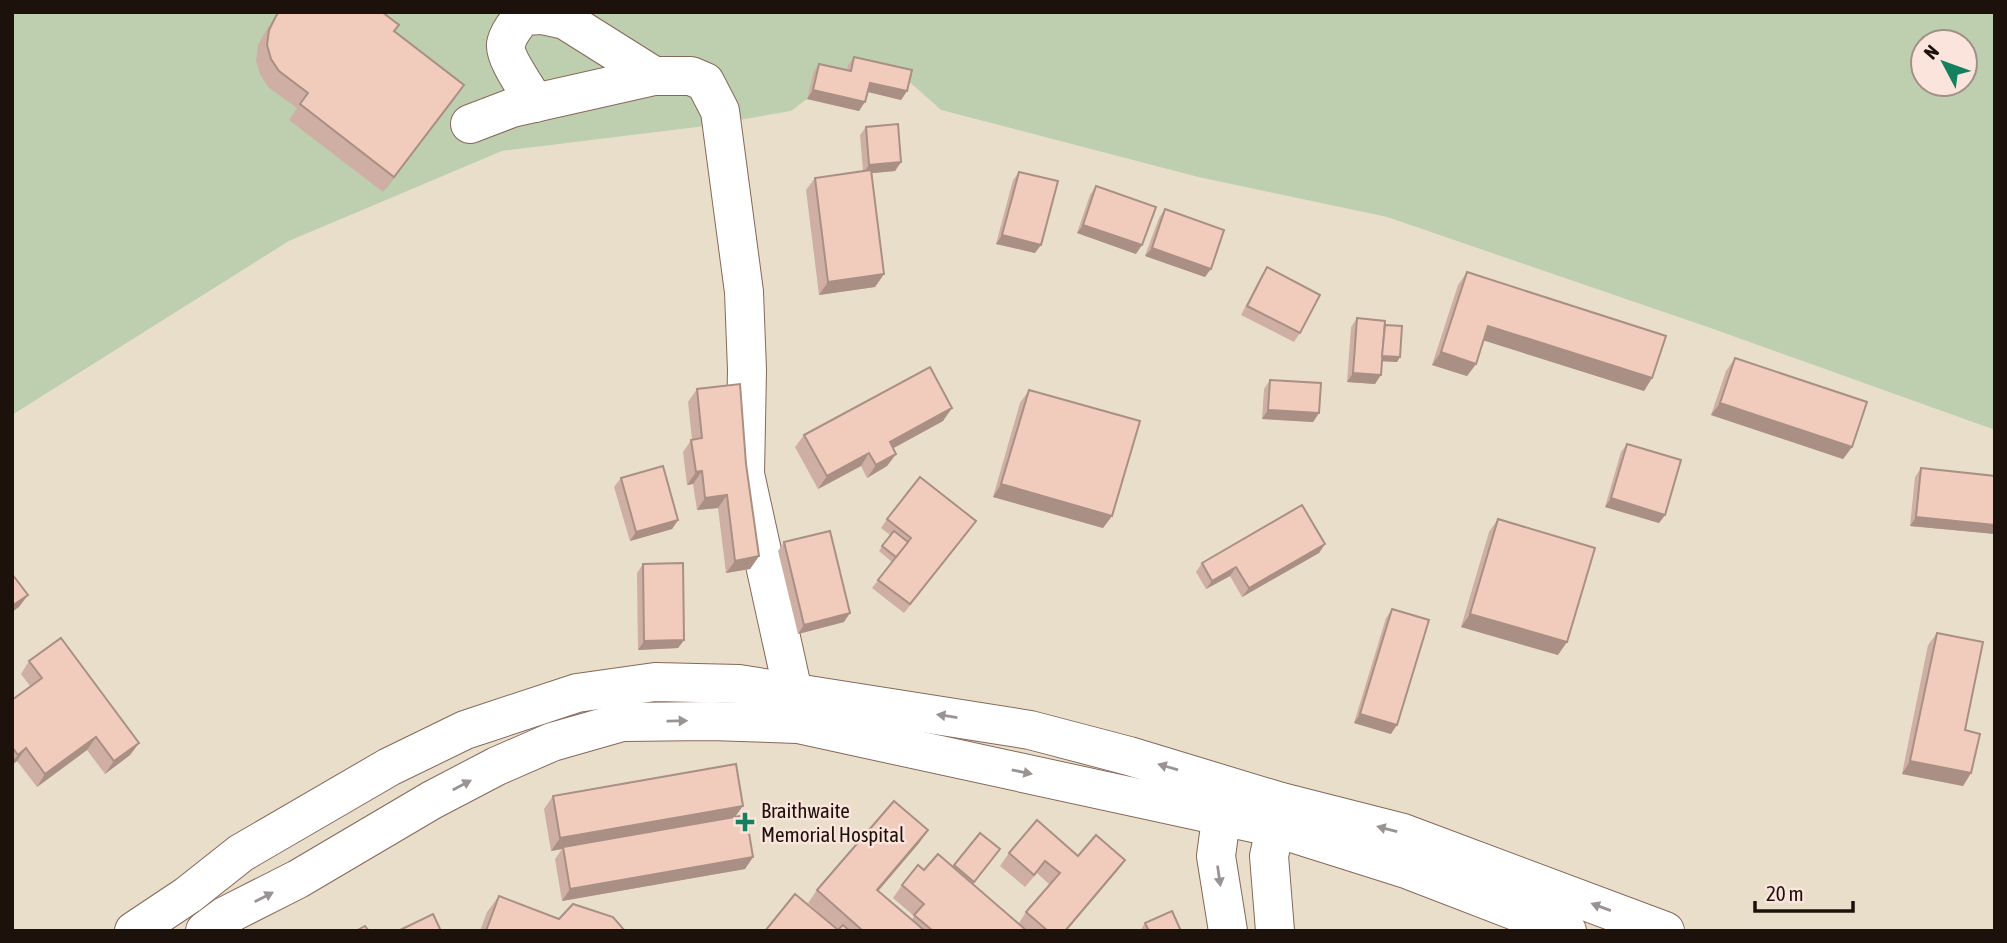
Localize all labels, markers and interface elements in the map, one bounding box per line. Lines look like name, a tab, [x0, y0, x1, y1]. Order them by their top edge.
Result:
north arrow	[1909, 28, 1979, 98]
text: N	[1919, 40, 1943, 63]
one-way arrow	[936, 710, 958, 721]
one-way arrow	[666, 715, 688, 727]
one-way arrow	[1157, 761, 1179, 772]
one-way arrow	[1011, 767, 1033, 778]
one-way arrow	[452, 779, 472, 790]
place label: Braithwaite Memorial Hospital	[761, 798, 905, 846]
marker: Braithwaite Memorial Hospital	[735, 812, 755, 832]
one-way arrow	[1376, 823, 1398, 834]
one-way arrow	[1213, 865, 1224, 887]
scale bar	[1755, 870, 1853, 914]
text: 20 m	[1766, 881, 1804, 905]
one-way arrow	[254, 891, 274, 902]
one-way arrow	[1590, 901, 1611, 912]

